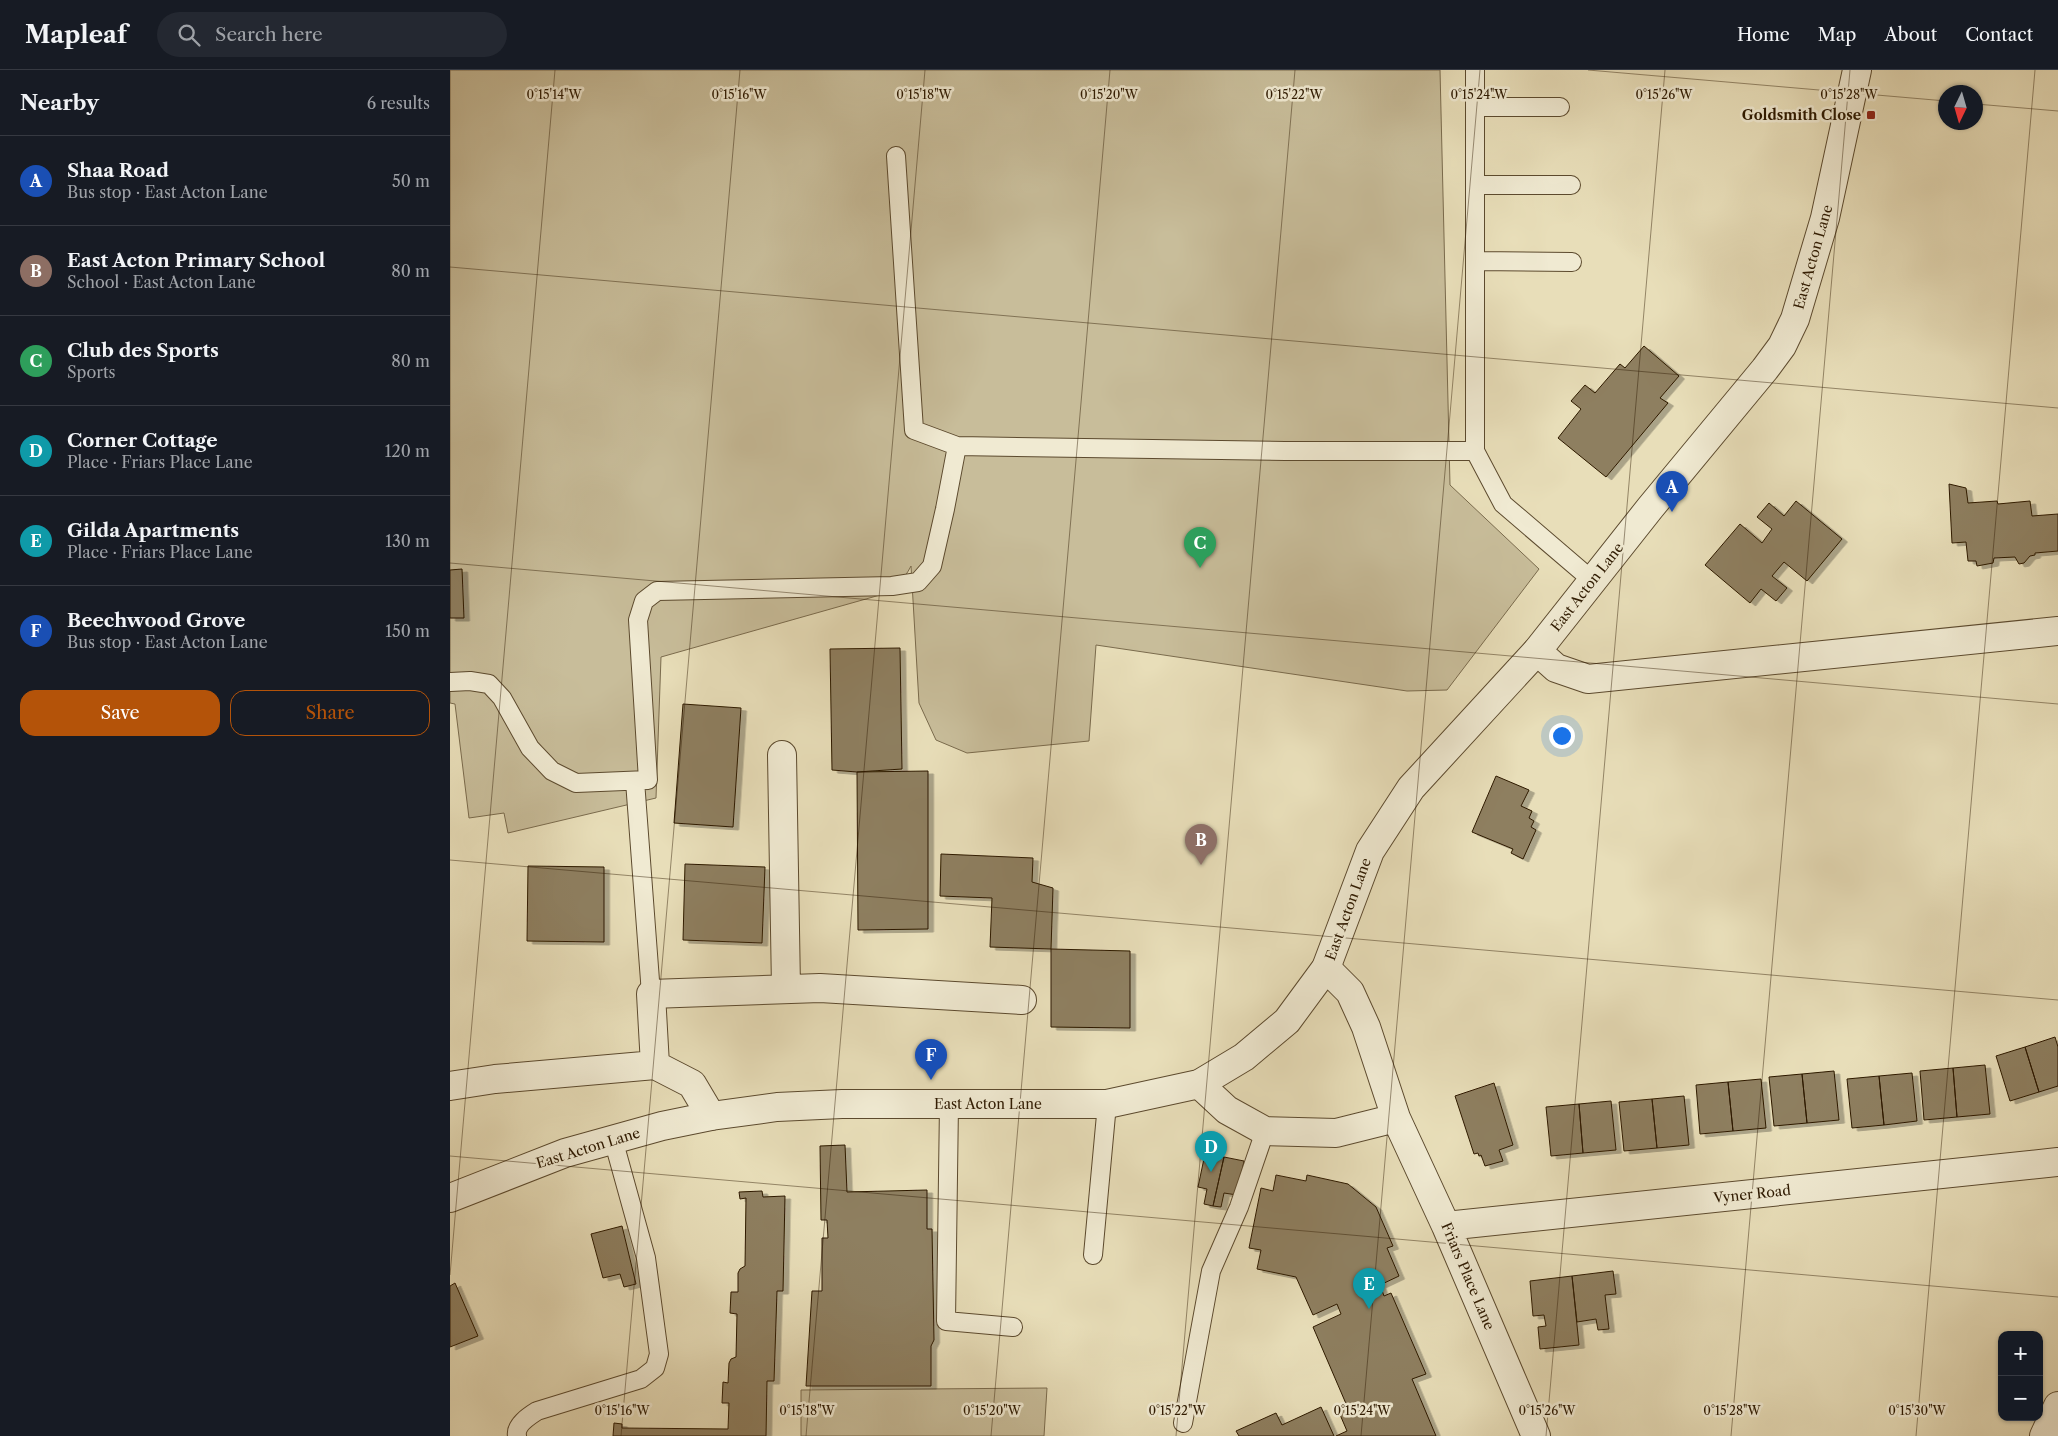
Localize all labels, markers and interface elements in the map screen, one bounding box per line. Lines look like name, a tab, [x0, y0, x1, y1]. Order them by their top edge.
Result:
search box	[157, 12, 507, 57]
text: Mapleaf	[25, 20, 127, 49]
icon: search	[175, 21, 203, 49]
text: Search here	[215, 23, 323, 46]
text: Home	[1737, 24, 1790, 46]
text: Map	[1818, 24, 1856, 46]
text: About	[1884, 24, 1937, 46]
text: Contact	[1965, 24, 2033, 46]
north arrow	[1938, 85, 1983, 130]
text: 0°15'14"W	[526, 87, 582, 102]
text: 0°15'16"W	[711, 87, 767, 102]
text: 0°15'18"W	[896, 87, 953, 102]
text: 0°15'20"W	[1080, 87, 1139, 102]
text: 0°15'22"W	[1265, 87, 1323, 102]
text: 0°15'24"W	[1450, 87, 1508, 102]
text: 0°15'26"W	[1635, 87, 1693, 102]
text: 0°15'28"W	[1820, 87, 1879, 102]
text: Nearby	[20, 90, 99, 115]
text: 6 results	[367, 93, 430, 113]
place label: Goldsmith Close	[1742, 106, 1861, 124]
marker: Goldsmith Close	[1865, 109, 1877, 121]
text: Shaa Road	[67, 159, 169, 182]
text: A	[30, 171, 42, 191]
text: 50 m	[392, 171, 430, 191]
text: Bus stop · East Acton Lane	[67, 182, 268, 202]
street label: East Acton Lane	[1789, 203, 1837, 311]
text: East Acton Primary School	[67, 249, 325, 272]
text: B	[30, 261, 42, 281]
text: 80 m	[391, 261, 430, 281]
text: School · East Acton Lane	[67, 272, 256, 292]
text: Club des Sports	[67, 339, 219, 362]
text: C	[30, 351, 42, 371]
text: 80 m	[391, 351, 430, 371]
text: Sports	[67, 362, 116, 382]
text: Corner Cottage	[67, 429, 218, 452]
text: D	[29, 441, 43, 461]
text: 120 m	[385, 441, 430, 461]
text: Place · Friars Place Lane	[67, 452, 253, 472]
pin: A	[1656, 471, 1688, 512]
text: Gilda Apartments	[67, 519, 239, 542]
pin: C	[1184, 527, 1216, 568]
text: E	[30, 531, 42, 551]
text: 130 m	[385, 531, 430, 551]
street label: East Acton Lane	[1547, 539, 1627, 635]
text: Place · Friars Place Lane	[67, 542, 253, 562]
text: Beechwood Grove	[67, 609, 245, 632]
text: F	[31, 621, 41, 641]
text: 150 m	[385, 621, 430, 641]
text: Bus stop · East Acton Lane	[67, 632, 268, 652]
button: Save	[20, 690, 220, 736]
button: Share	[230, 690, 430, 736]
your location	[1549, 723, 1575, 749]
pin: B	[1185, 824, 1217, 865]
street label: East Acton Lane	[1321, 855, 1375, 963]
pin: F	[915, 1039, 947, 1080]
street label: East Acton Lane	[934, 1095, 1042, 1113]
street label: East Acton Lane	[534, 1124, 642, 1172]
pin: D	[1195, 1131, 1227, 1172]
street label: Vyner Road	[1711, 1181, 1792, 1207]
street label: Friars Place Lane	[1437, 1219, 1499, 1333]
pin: E	[1353, 1268, 1385, 1309]
map controls	[1998, 1331, 2043, 1421]
button: +	[1998, 1331, 2043, 1376]
button: −	[1998, 1376, 2043, 1421]
text: 0°15'16"W	[594, 1403, 650, 1418]
text: 0°15'18"W	[779, 1403, 836, 1418]
text: 0°15'20"W	[963, 1403, 1022, 1418]
text: 0°15'22"W	[1148, 1403, 1206, 1418]
text: 0°15'24"W	[1333, 1403, 1391, 1418]
text: 0°15'26"W	[1518, 1403, 1576, 1418]
text: 0°15'28"W	[1703, 1403, 1762, 1418]
text: 0°15'30"W	[1888, 1403, 1947, 1418]

